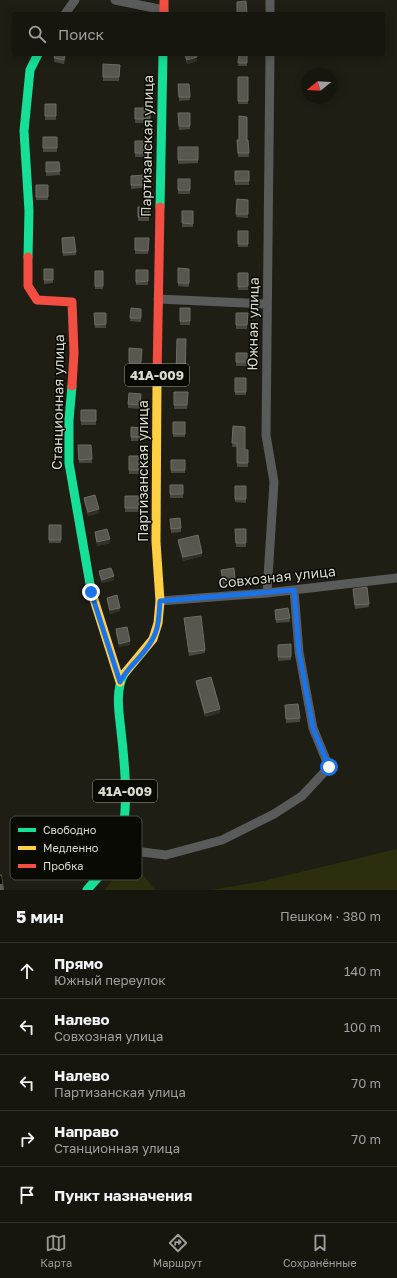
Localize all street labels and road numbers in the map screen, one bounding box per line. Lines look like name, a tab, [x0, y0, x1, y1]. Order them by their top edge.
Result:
street label: Партизанская улица	[137, 75, 156, 217]
street label: Южная улица	[243, 277, 262, 371]
street label: Станционная улица	[48, 334, 67, 470]
road number: 41А-009	[125, 364, 189, 386]
street label: Партизанская улица	[134, 400, 151, 542]
street label: Совхозная улица	[217, 562, 336, 591]
road number: 41А-009	[93, 780, 157, 802]

